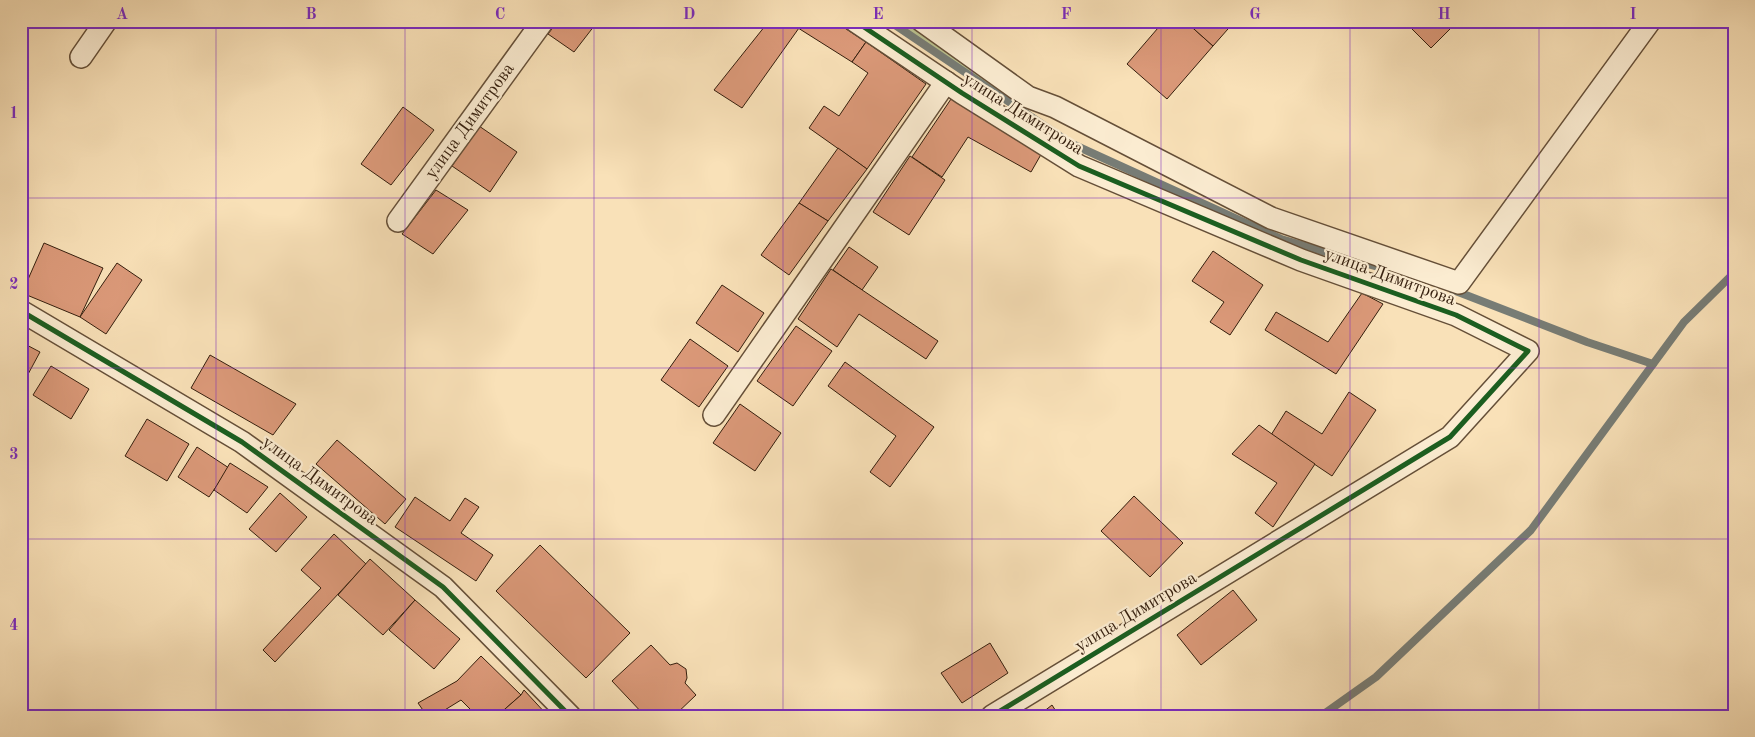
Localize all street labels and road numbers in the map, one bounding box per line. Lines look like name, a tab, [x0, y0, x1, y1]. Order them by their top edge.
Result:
street label: улица Димитрова	[422, 60, 518, 182]
street label: улица Димитрова	[960, 70, 1087, 158]
street label: улица Димитрова	[1322, 245, 1458, 309]
street label: улица Димитрова	[259, 433, 381, 529]
street label: улица Димитрова	[1072, 569, 1200, 655]

